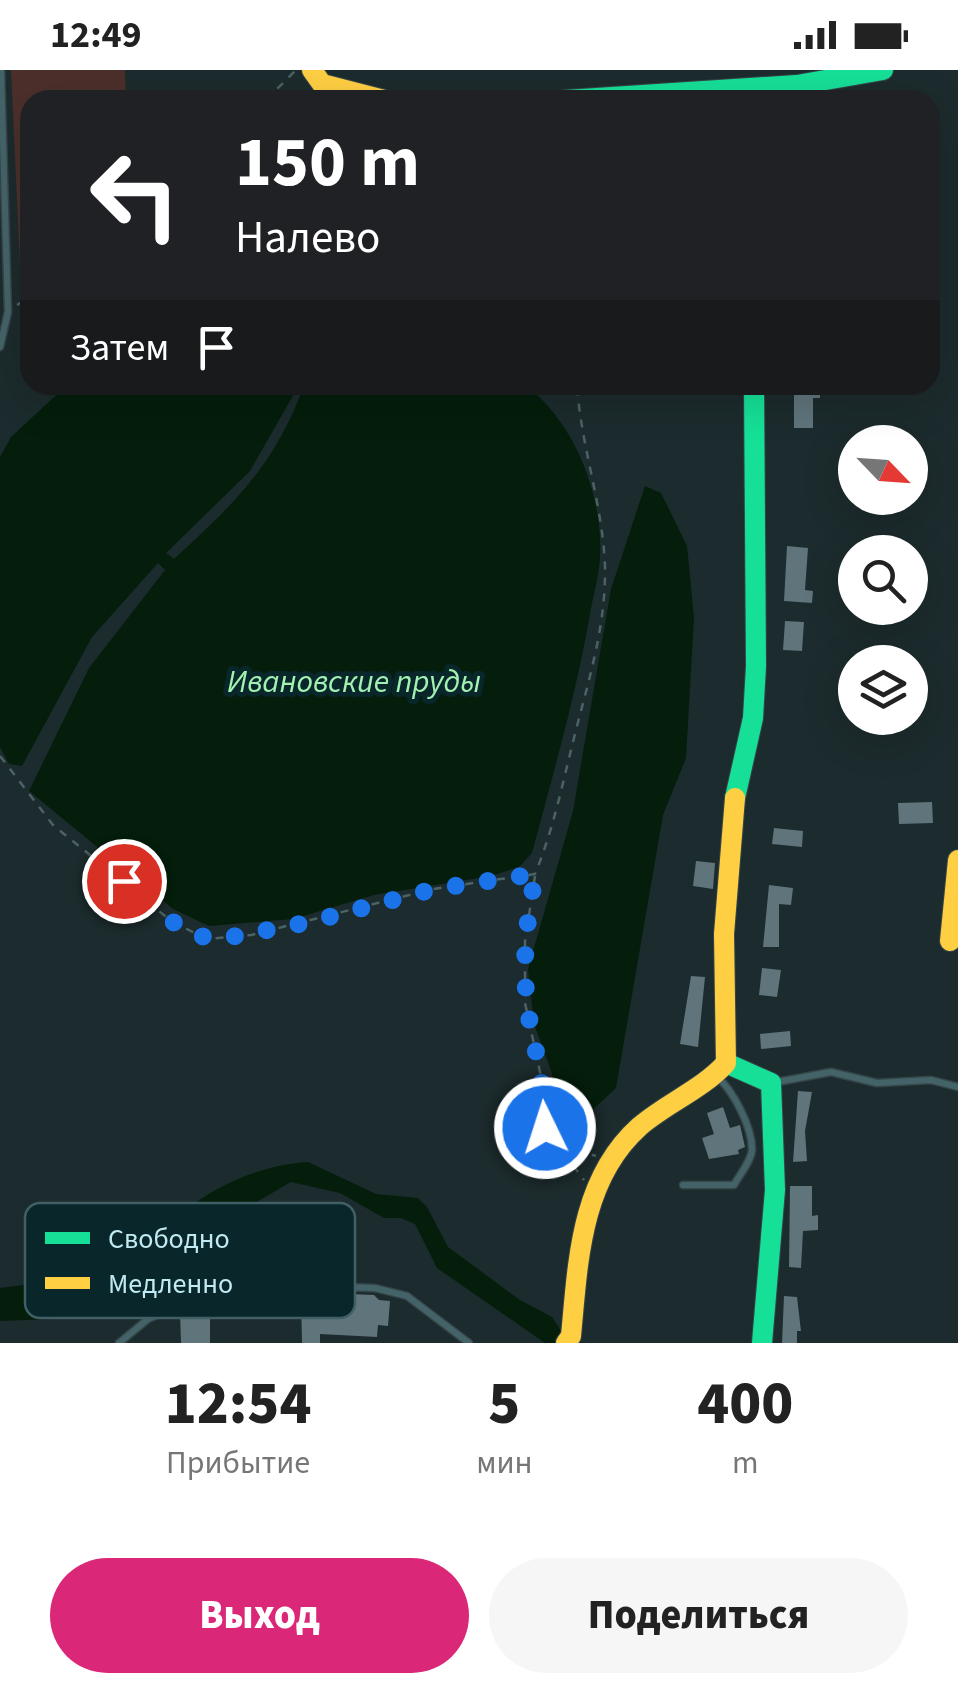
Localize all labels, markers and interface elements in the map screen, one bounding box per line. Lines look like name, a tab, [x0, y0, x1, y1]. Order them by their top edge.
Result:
text: 12:49	[50, 8, 142, 62]
text: 150 m	[235, 113, 420, 213]
icon: left	[70, 130, 200, 260]
text: Налево	[235, 206, 381, 270]
icon: arrive	[189, 320, 244, 375]
text: Затем	[70, 321, 169, 375]
north arrow	[838, 425, 928, 515]
map controls	[838, 425, 928, 735]
button: search	[838, 535, 928, 625]
button: layers	[838, 645, 928, 735]
water label: Ивановские пруды	[227, 659, 481, 705]
pin	[82, 839, 167, 924]
icon: arrive	[97, 854, 152, 909]
position arrow	[493, 1076, 597, 1180]
legend	[25, 1203, 355, 1318]
text: Свободно	[108, 1219, 230, 1259]
text: Медленно	[108, 1264, 233, 1304]
text: 12:54	[165, 1362, 311, 1447]
text: 5	[488, 1362, 520, 1447]
text: 400	[697, 1362, 793, 1447]
text: Прибытие	[166, 1440, 310, 1486]
text: мин	[476, 1440, 532, 1486]
text: m	[732, 1440, 758, 1486]
button: Выход	[50, 1558, 469, 1673]
button: Поделиться	[489, 1558, 908, 1673]

